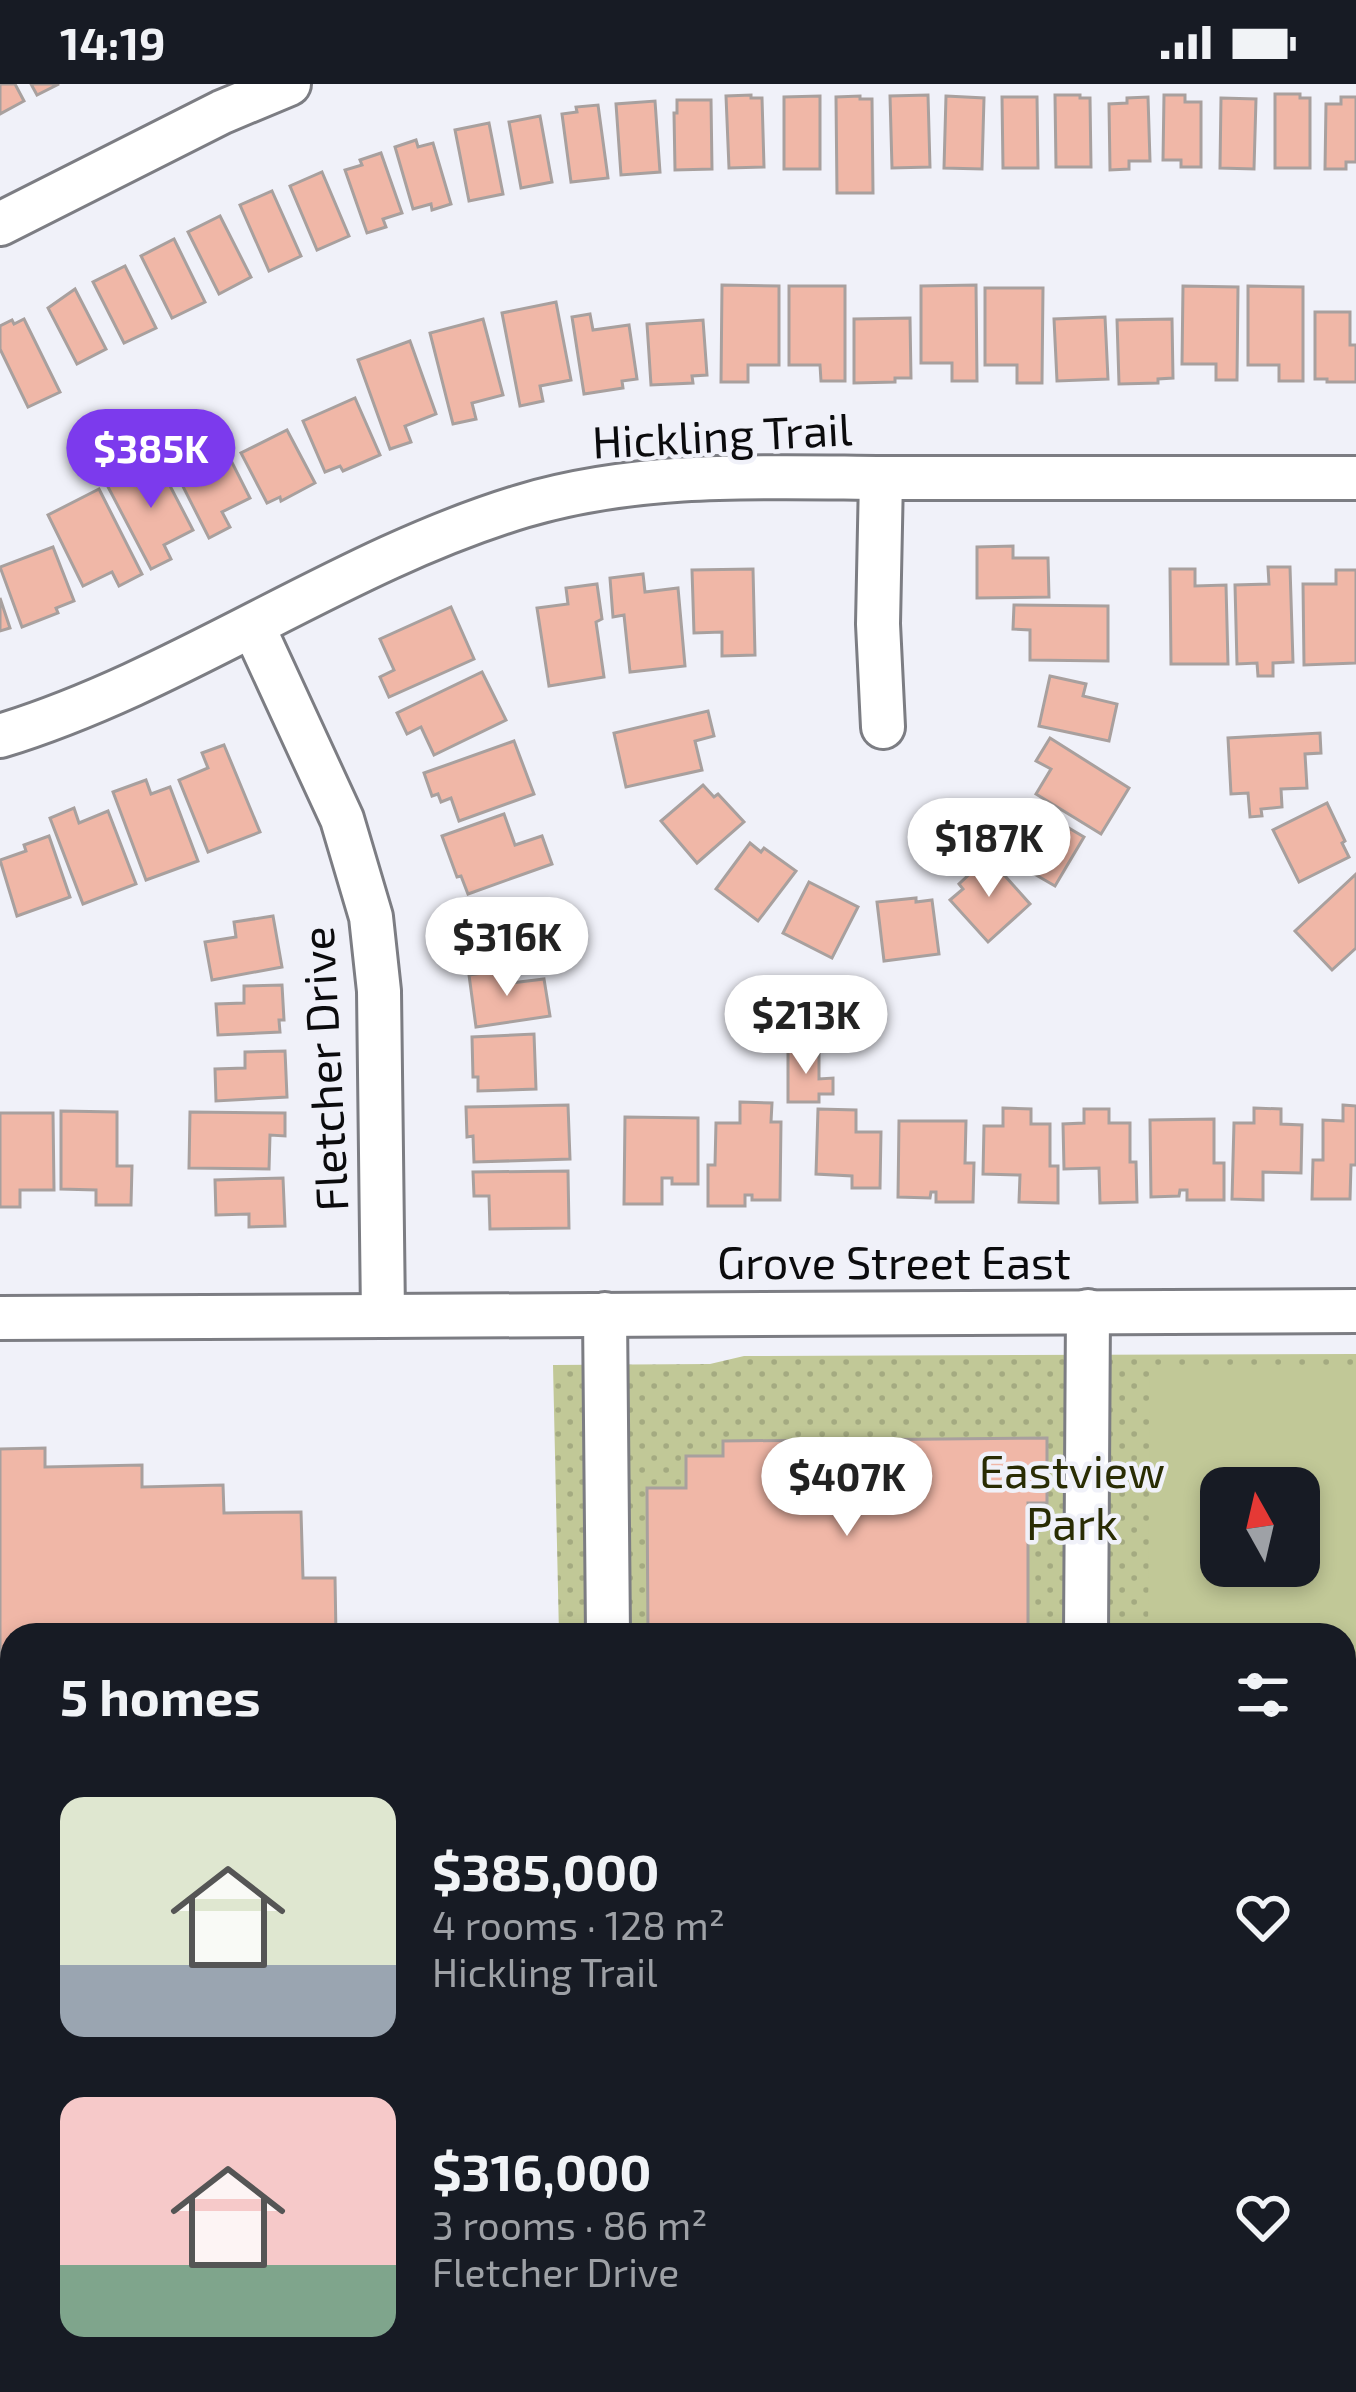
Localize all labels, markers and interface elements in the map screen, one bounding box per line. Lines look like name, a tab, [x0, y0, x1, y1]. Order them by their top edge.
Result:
text: 14:19	[60, 15, 166, 69]
street label: Hickling Trail	[591, 400, 853, 468]
pin: $385K	[67, 409, 235, 511]
text: $385K	[93, 424, 209, 471]
pin: $187K	[905, 798, 1073, 900]
text: $187K	[934, 813, 1044, 860]
pin: $316K	[423, 897, 591, 999]
text: $316K	[452, 912, 562, 959]
street label: Fletcher Drive	[289, 925, 357, 1213]
pin: $213K	[722, 975, 890, 1077]
text: $213K	[752, 990, 860, 1037]
street label: Grove Street East	[717, 1234, 1071, 1288]
pin: $407K	[763, 1437, 931, 1539]
park label: Eastview Park	[979, 1443, 1165, 1549]
text: $407K	[788, 1452, 906, 1499]
north arrow	[1200, 1467, 1320, 1587]
map controls	[1200, 1467, 1320, 1587]
icon: filters	[1230, 1662, 1296, 1728]
text: 5 homes	[60, 1665, 261, 1726]
text: $385,000	[432, 1840, 659, 1901]
icon: home	[156, 1845, 300, 1989]
icon: heart	[1230, 1884, 1296, 1950]
text: 4 rooms · 128 m²	[432, 1901, 725, 1948]
text: Hickling Trail	[432, 1948, 657, 1995]
text: $316,000	[432, 2140, 652, 2201]
icon: home	[156, 2145, 300, 2289]
icon: heart	[1230, 2184, 1296, 2250]
text: 3 rooms · 86 m²	[432, 2201, 707, 2248]
text: Fletcher Drive	[432, 2248, 679, 2295]

